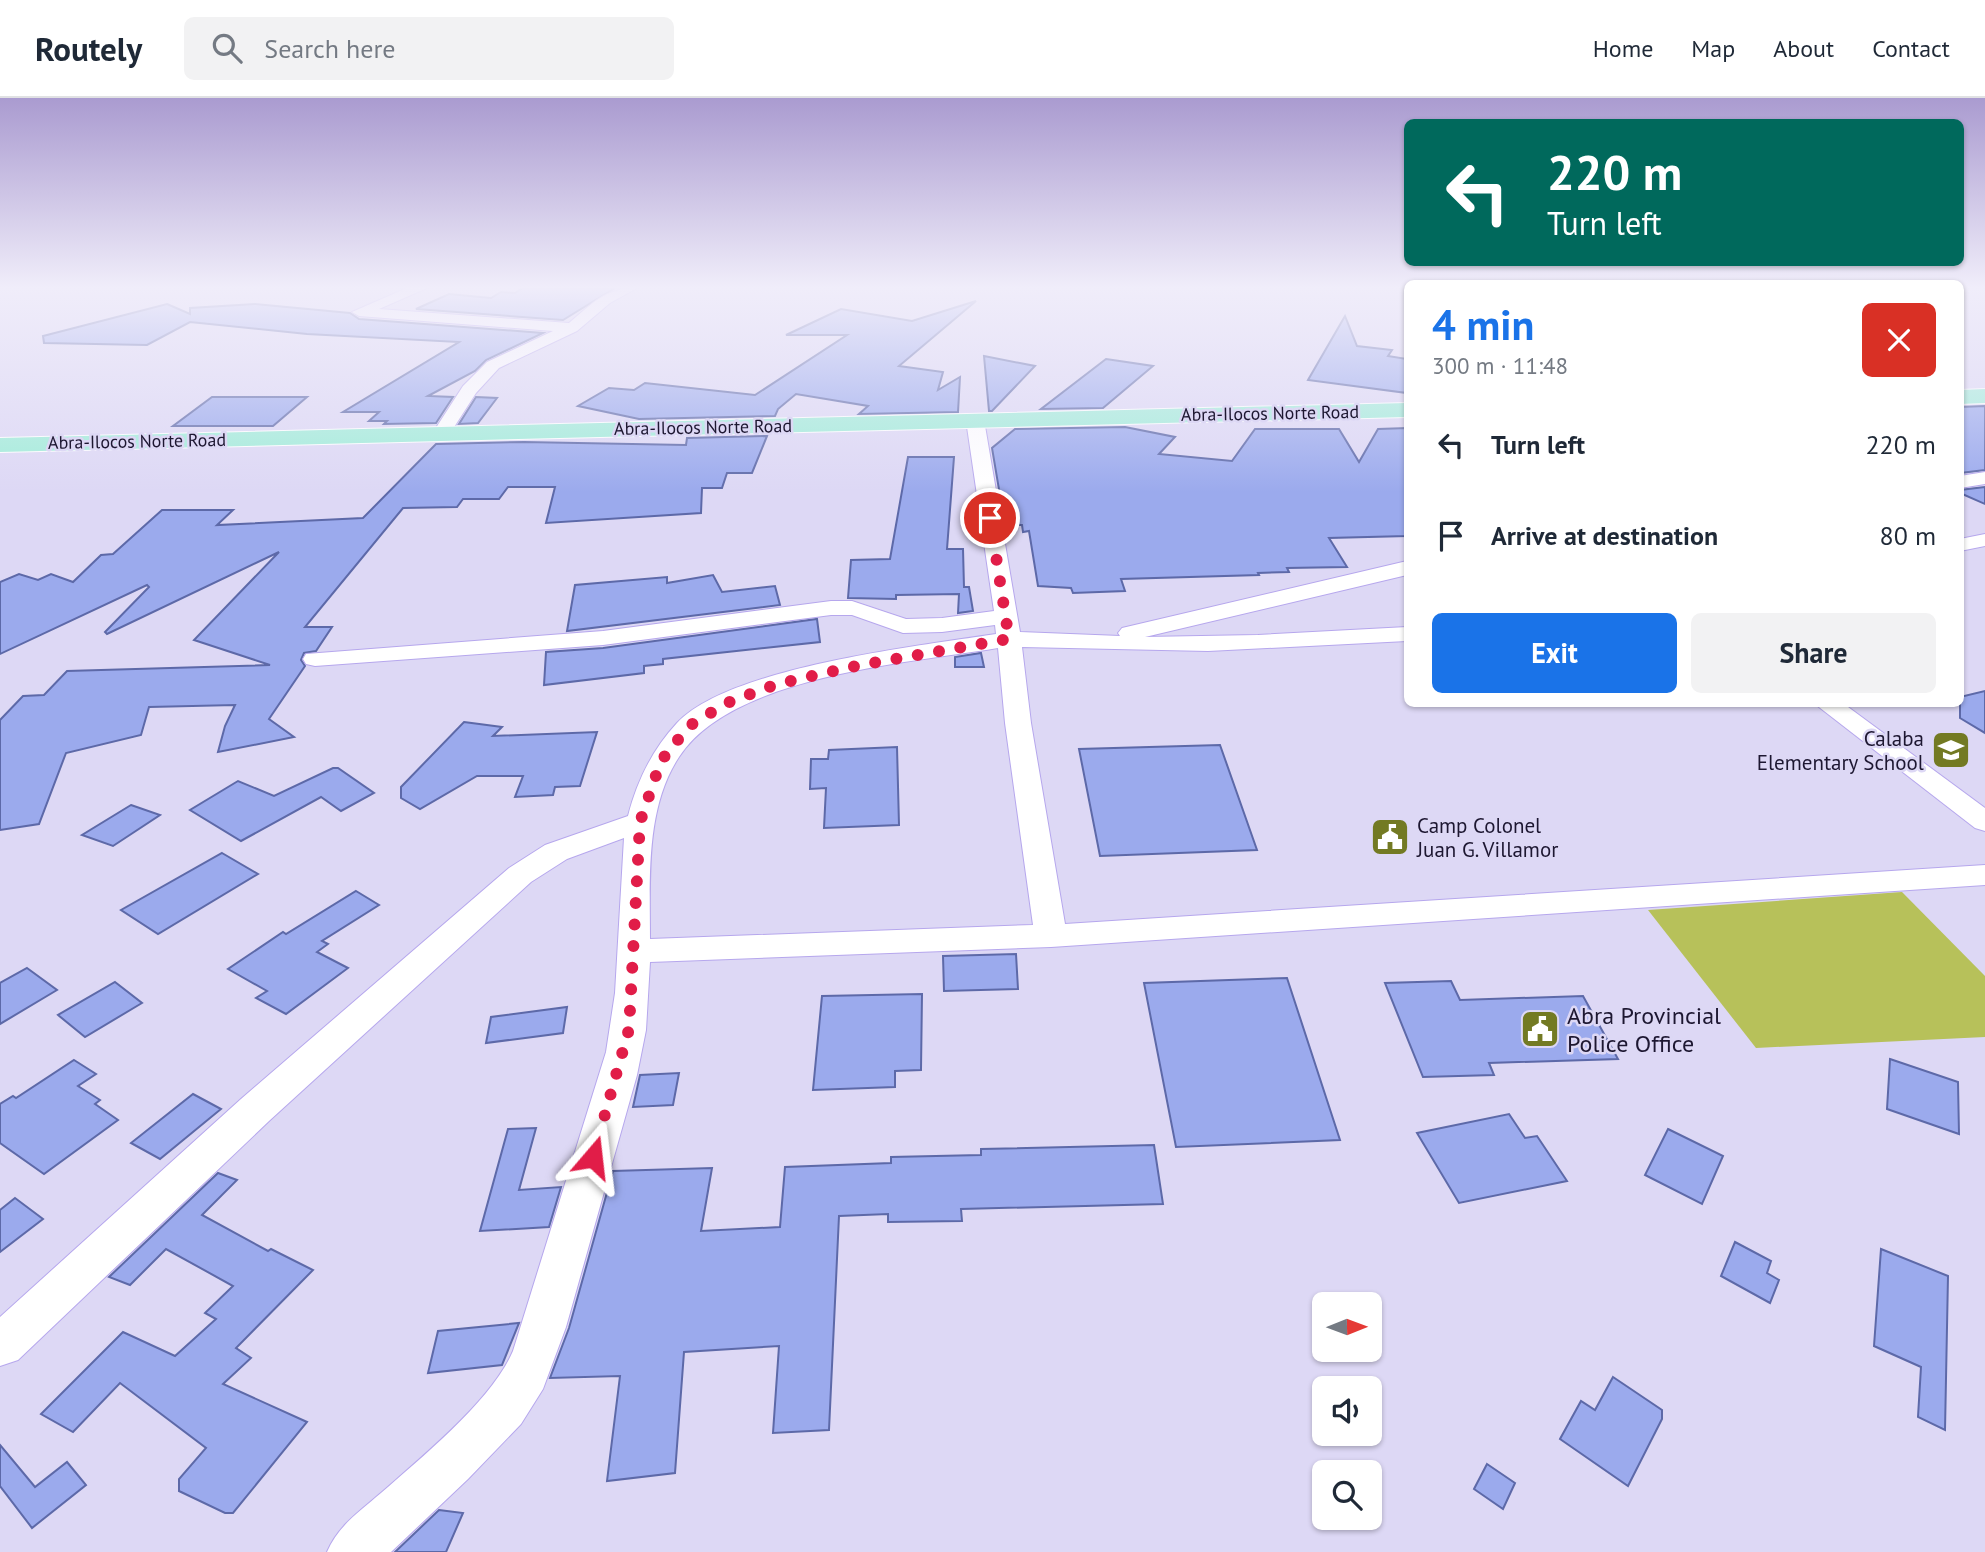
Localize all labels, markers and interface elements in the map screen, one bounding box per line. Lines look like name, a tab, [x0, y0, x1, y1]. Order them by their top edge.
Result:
search box	[184, 17, 674, 80]
text: Routely	[35, 27, 142, 70]
icon: search	[208, 29, 246, 67]
text: Search here	[264, 32, 395, 65]
text: Home	[1593, 33, 1653, 64]
text: Map	[1691, 33, 1735, 64]
text: About	[1773, 33, 1834, 64]
text: Contact	[1872, 33, 1950, 64]
text: 220 m	[1547, 140, 1682, 204]
icon: left	[1432, 147, 1523, 238]
text: Turn left	[1547, 202, 1662, 244]
text: 4 min	[1432, 297, 1534, 352]
button: close	[1862, 303, 1936, 377]
text: 300 m · 11:48	[1432, 351, 1568, 380]
street label: Abra-Ilocos Norte Road	[1181, 400, 1359, 426]
street label: Abra-Ilocos Norte Road	[614, 414, 792, 440]
icon: left	[1432, 426, 1470, 464]
street label: Abra-Ilocos Norte Road	[48, 428, 226, 454]
text: Turn left	[1491, 428, 1585, 461]
text: 220 m	[1865, 428, 1936, 461]
pin	[960, 488, 1020, 548]
icon: arrive	[971, 499, 1009, 537]
icon: arrive	[1432, 517, 1470, 555]
text: Arrive at destination	[1491, 519, 1718, 552]
text: 80 m	[1880, 519, 1936, 552]
button: Exit	[1432, 613, 1677, 693]
button: Share	[1691, 613, 1936, 693]
place label: Calaba Elementary School	[1757, 725, 1924, 776]
school or university icon: Calaba Elementary School	[1930, 729, 1972, 771]
place label: Camp Colonel Juan G. Villamor	[1416, 812, 1558, 863]
public building icon: Camp Colonel Juan G. Villamor	[1369, 816, 1411, 858]
place label: Abra Provincial Police Office	[1567, 1000, 1721, 1059]
public building icon: Abra Provincial Police Office	[1519, 1008, 1561, 1050]
position arrow	[556, 1120, 630, 1194]
north arrow	[1312, 1292, 1382, 1362]
map controls	[1312, 1292, 1382, 1530]
button: sound	[1312, 1376, 1382, 1446]
button: search	[1312, 1460, 1382, 1530]

